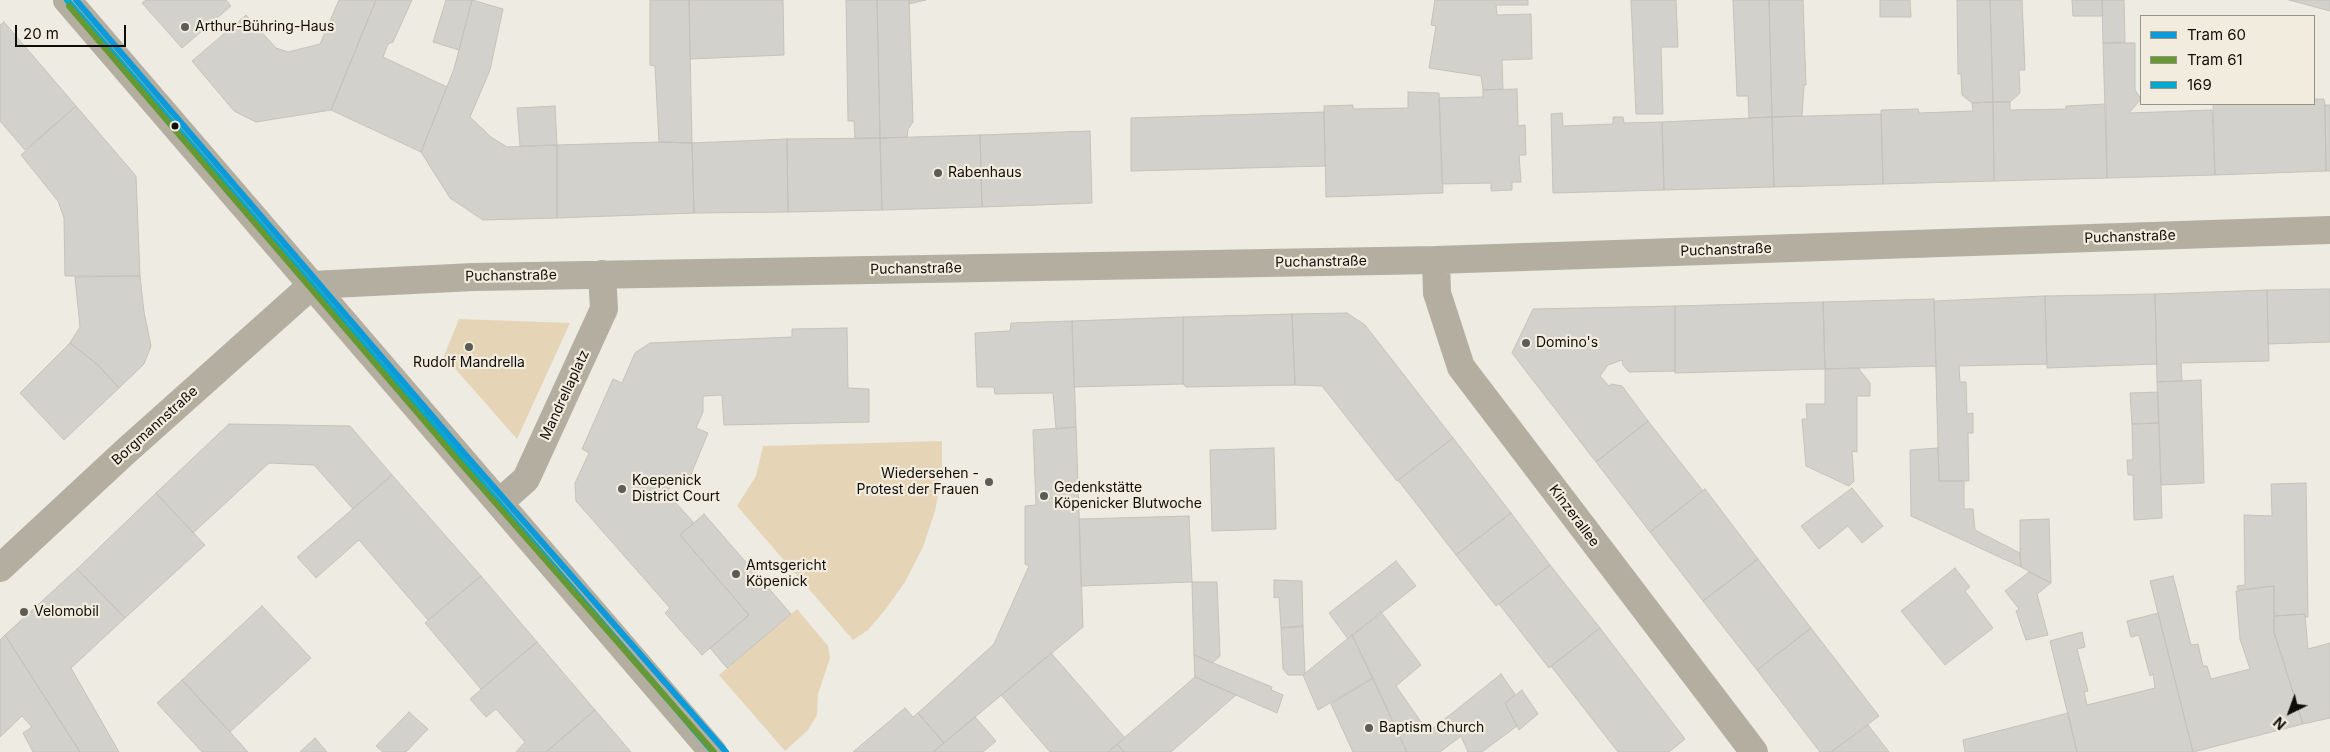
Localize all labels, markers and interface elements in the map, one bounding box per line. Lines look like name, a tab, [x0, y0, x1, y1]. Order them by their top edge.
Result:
scale bar	[18, 15, 129, 47]
legend	[2140, 15, 2315, 105]
place label: Arthur-Bühring-Haus	[195, 19, 334, 35]
marker: Arthur-Bühring-Haus	[179, 21, 191, 33]
text: 20 m	[23, 24, 59, 43]
text: Tram 60	[2187, 25, 2246, 44]
text: Tram 61	[2187, 50, 2243, 69]
text: 169	[2187, 75, 2212, 94]
unlabelled marker	[170, 121, 180, 131]
place label: Rabenhaus	[948, 165, 1022, 181]
marker: Rabenhaus	[932, 167, 944, 179]
street label: Puchanstraße	[2084, 227, 2176, 247]
street label: Puchanstraße	[1680, 240, 1772, 260]
street label: Puchanstraße	[1275, 253, 1367, 271]
street label: Puchanstraße	[870, 260, 962, 278]
street label: Puchanstraße	[465, 267, 557, 285]
place label: Domino's	[1536, 335, 1598, 351]
marker: Domino's	[1520, 337, 1532, 349]
marker: Rudolf Mandrella	[463, 341, 475, 353]
street label: Mandrellaplatz	[537, 347, 593, 443]
place label: Rudolf Mandrella	[413, 355, 525, 371]
street label: Borgmannstraße	[109, 383, 201, 469]
place label: Wiedersehen - Protest der Frauen	[856, 466, 979, 498]
place label: Koepenick District Court	[632, 473, 720, 506]
marker: Wiedersehen - Protest der Frauen	[983, 476, 995, 488]
place label: Gedenkstätte Köpenicker Blutwoche	[1054, 480, 1202, 512]
street label: Kinzerallee	[1545, 482, 1603, 550]
marker: Koepenick District Court	[616, 483, 628, 495]
marker: Gedenkstätte Köpenicker Blutwoche	[1038, 490, 1050, 502]
place label: Amtsgericht Köpenick	[746, 558, 826, 590]
marker: Amtsgericht Köpenick	[730, 568, 742, 580]
place label: Velomobil	[34, 604, 99, 620]
marker: Velomobil	[18, 606, 30, 618]
north arrow	[2265, 687, 2315, 737]
text: N	[2270, 714, 2289, 733]
place label: Baptism Church	[1379, 720, 1484, 736]
marker: Baptism Church	[1363, 722, 1375, 734]

